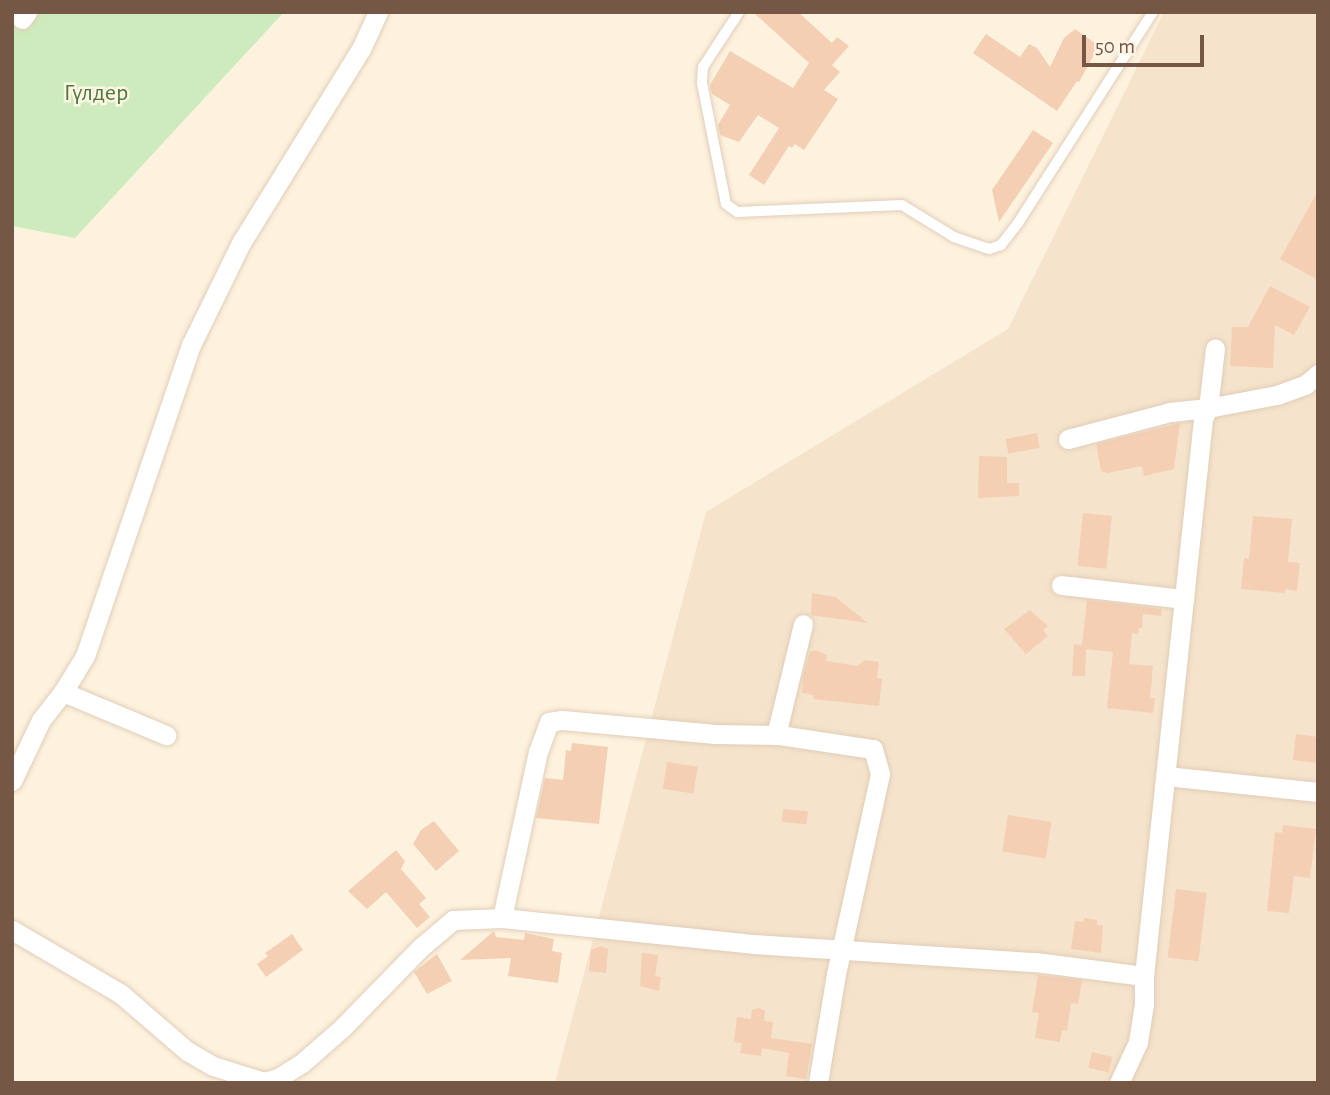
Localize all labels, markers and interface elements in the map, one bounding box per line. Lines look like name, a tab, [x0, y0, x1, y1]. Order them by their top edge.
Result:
scale bar	[1085, 21, 1208, 65]
text: 50 m	[1095, 36, 1135, 57]
park label: Гүлдер	[64, 80, 128, 108]

